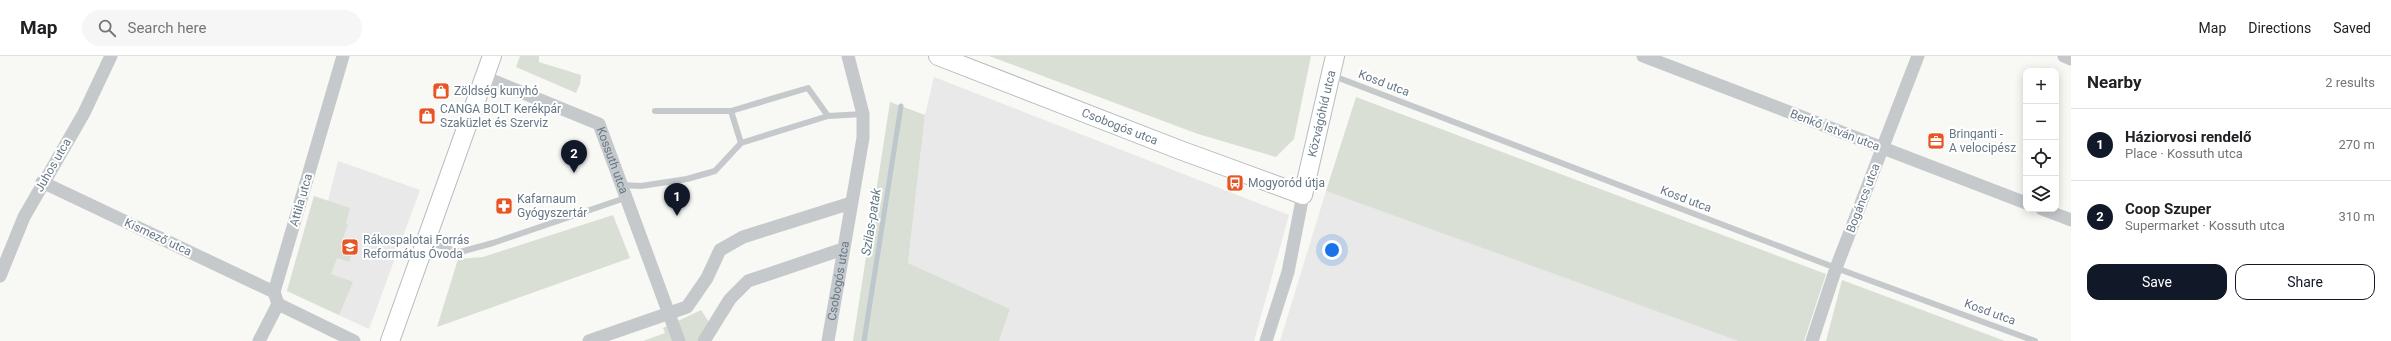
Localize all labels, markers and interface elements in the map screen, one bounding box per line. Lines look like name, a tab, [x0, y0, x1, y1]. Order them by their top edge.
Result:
search box	[82, 10, 362, 46]
text: Map	[20, 16, 58, 39]
icon: search	[96, 17, 118, 39]
text: Search here	[128, 19, 206, 37]
text: Map	[2199, 20, 2226, 36]
text: Directions	[2248, 20, 2311, 36]
text: Saved	[2333, 20, 2371, 36]
street label: Kosd utca	[1357, 67, 1411, 99]
map controls	[2023, 68, 2059, 212]
button: +	[2023, 68, 2059, 104]
street label: Közvágóhíd utca	[1305, 69, 1338, 158]
text: Nearby	[2087, 72, 2142, 92]
text: 2 results	[2325, 75, 2375, 90]
shop icon: Zöldség kunyhó	[431, 81, 451, 101]
place label: Zöldség kunyhó	[454, 84, 538, 98]
place label: CANGA BOLT Kerékpár Szaküzlet és Szerviz	[440, 102, 561, 130]
button: −	[2023, 104, 2059, 140]
street label: Csobogós utca	[1080, 105, 1160, 148]
shop icon: CANGA BOLT Kerékpár Szaküzlet és Szerviz	[417, 106, 437, 126]
street label: Benkő István utca	[1788, 106, 1882, 154]
street label: Kossuth utca	[594, 125, 631, 196]
place label: Bringanti - A velocipész	[1949, 127, 2016, 155]
text: Háziorvosi rendelő	[2125, 128, 2252, 146]
office icon: Bringanti - A velocipész	[1926, 131, 1946, 151]
street label: Juhos utca	[32, 136, 74, 194]
text: 1	[2096, 137, 2104, 152]
text: 270 m	[2338, 137, 2375, 152]
pin: 2	[561, 140, 587, 173]
button: locate	[2023, 140, 2059, 176]
text: Place · Kossuth utca	[2125, 146, 2243, 161]
street label: Bogáncs utca	[1843, 161, 1883, 235]
street label: Attila utca	[287, 172, 315, 228]
bus stop icon: Mogyoród útja	[1225, 173, 1245, 193]
place label: Mogyoród útja	[1248, 176, 1325, 190]
button: layers	[2023, 176, 2059, 212]
pin: 1	[664, 183, 690, 216]
street label: Kosd utca	[1659, 183, 1713, 215]
water label: Szilas-patak	[858, 187, 884, 257]
place label: Kafarnaum Gyógyszertár	[517, 192, 587, 220]
pharmacy icon: Kafarnaum Gyógyszertár	[494, 196, 514, 216]
text: Coop Szuper	[2125, 200, 2211, 218]
text: 2	[2096, 209, 2104, 224]
text: 310 m	[2338, 209, 2375, 224]
street label: Kismező utca	[122, 215, 194, 259]
text: Supermarket · Kossuth utca	[2125, 218, 2285, 233]
place label: Rákospalotai Forrás Református Óvoda	[363, 233, 469, 261]
school or university icon: Rákospalotai Forrás Református Óvoda	[340, 237, 360, 257]
street label: Csobogós utca	[825, 240, 852, 322]
your location	[1322, 240, 1342, 260]
button: Save	[2087, 264, 2227, 300]
button: Share	[2235, 264, 2375, 300]
street label: Kosd utca	[1962, 296, 2018, 328]

